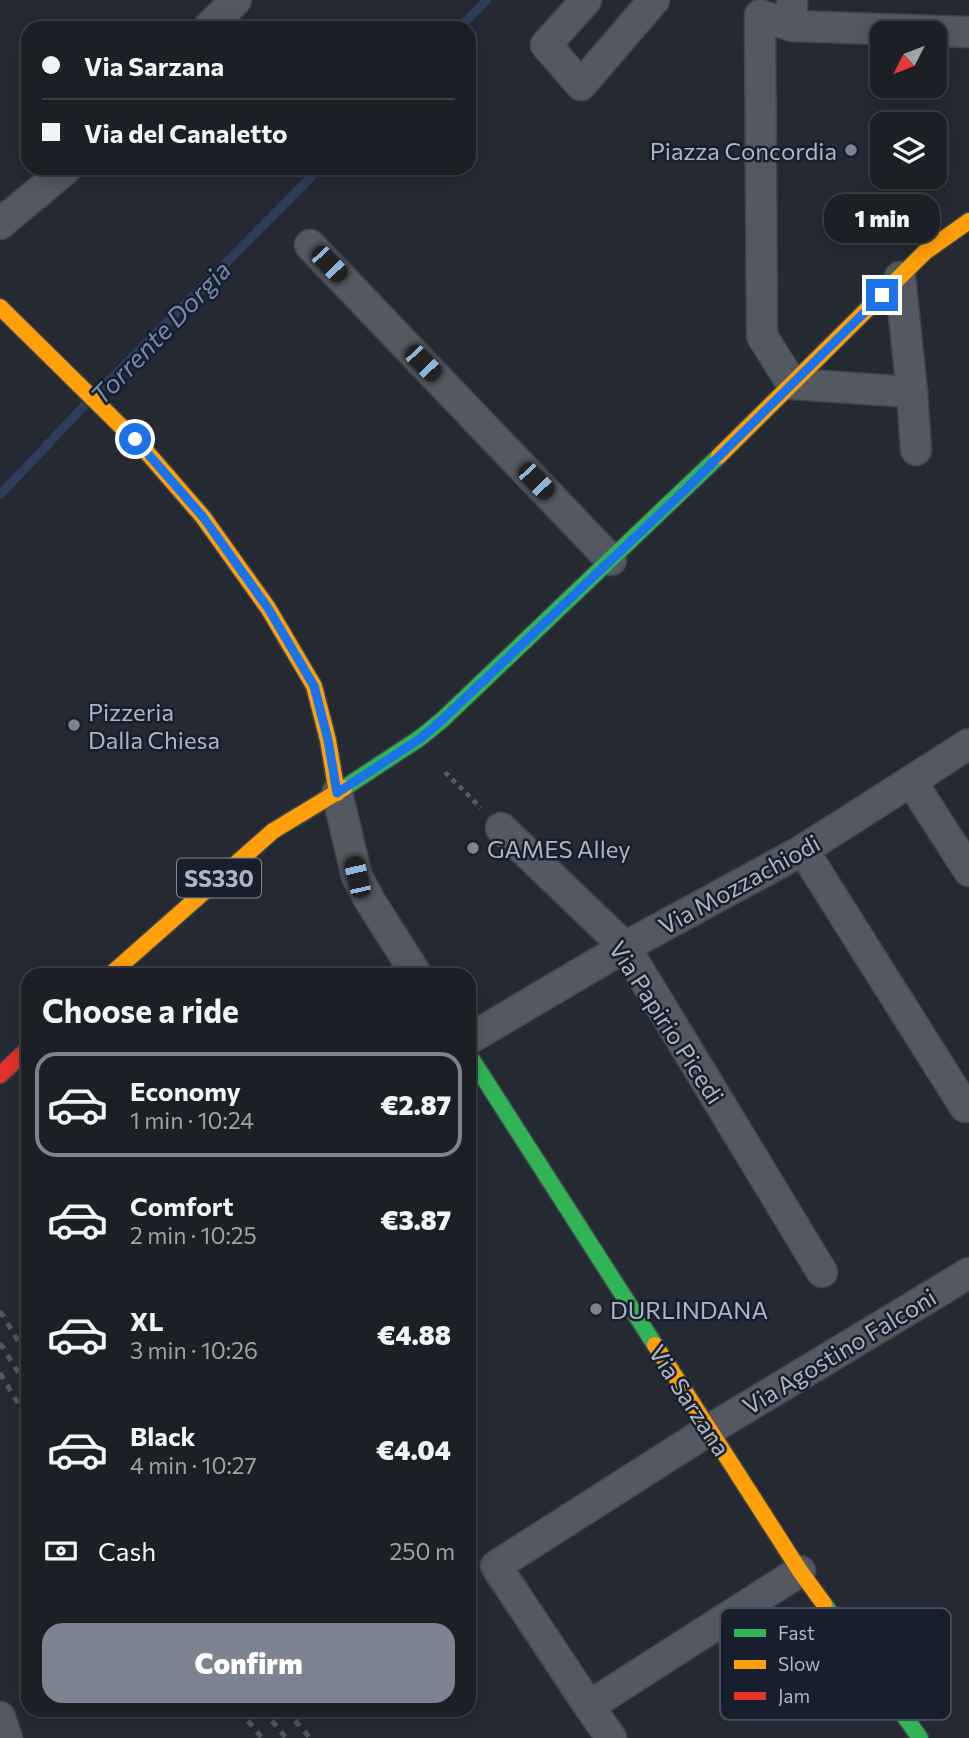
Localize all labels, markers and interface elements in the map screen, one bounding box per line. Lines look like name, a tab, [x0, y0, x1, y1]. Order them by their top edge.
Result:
north arrow	[870, 21, 947, 98]
map controls	[870, 21, 947, 189]
text: Via Sarzana	[84, 50, 224, 81]
button: layers	[870, 112, 947, 189]
text: Via del Canaletto	[84, 117, 288, 148]
place label: Piazza Concordia	[650, 136, 837, 165]
marker: Piazza Concordia	[843, 142, 859, 158]
callout: 1 min	[824, 194, 940, 243]
text: 1 min	[854, 204, 910, 232]
car	[307, 242, 352, 286]
water label: Torrente Dorgia	[84, 254, 236, 410]
route end	[866, 279, 898, 311]
car	[401, 341, 446, 385]
route start	[119, 423, 151, 455]
car	[514, 459, 559, 503]
place label: Pizzeria Dalla Chiesa	[88, 697, 220, 754]
marker: Pizzeria Dalla Chiesa	[66, 717, 82, 733]
street label: Via Mozzachiodi	[653, 828, 825, 940]
place label: GAMES Alley	[487, 834, 631, 863]
marker: GAMES Alley	[465, 840, 481, 856]
car	[343, 854, 372, 900]
road number: SS330	[177, 858, 261, 898]
street label: Via Papirio Picedi	[604, 935, 730, 1109]
text: Choose a ride	[42, 990, 239, 1030]
icon: car	[46, 1073, 109, 1136]
text: Economy	[130, 1075, 241, 1106]
text: €2.87	[380, 1089, 451, 1120]
text: 1 min · 10:24	[130, 1106, 254, 1134]
icon: car	[46, 1188, 109, 1251]
text: Comfort	[130, 1190, 233, 1221]
text: €3.87	[380, 1204, 451, 1235]
text: 2 min · 10:25	[130, 1221, 257, 1249]
street label: Via Agostino Falconi	[737, 1282, 941, 1420]
place label: DURLINDANA	[610, 1295, 768, 1324]
marker: DURLINDANA	[588, 1301, 604, 1317]
icon: car	[46, 1303, 109, 1366]
text: XL	[130, 1305, 164, 1336]
text: €4.88	[377, 1319, 451, 1350]
text: 3 min · 10:26	[130, 1336, 258, 1364]
street label: Via Sarzana	[643, 1339, 737, 1461]
icon: car	[46, 1418, 109, 1481]
text: Black	[130, 1420, 196, 1451]
text: €4.04	[376, 1434, 451, 1465]
text: 4 min · 10:27	[130, 1451, 257, 1479]
icon: cash	[42, 1532, 80, 1570]
text: Cash	[98, 1535, 156, 1566]
text: 250 m	[390, 1537, 455, 1565]
legend	[720, 1608, 951, 1720]
text: Fast	[778, 1621, 815, 1644]
button: Confirm	[42, 1623, 455, 1703]
text: Slow	[778, 1652, 820, 1675]
text: Jam	[778, 1684, 810, 1707]

